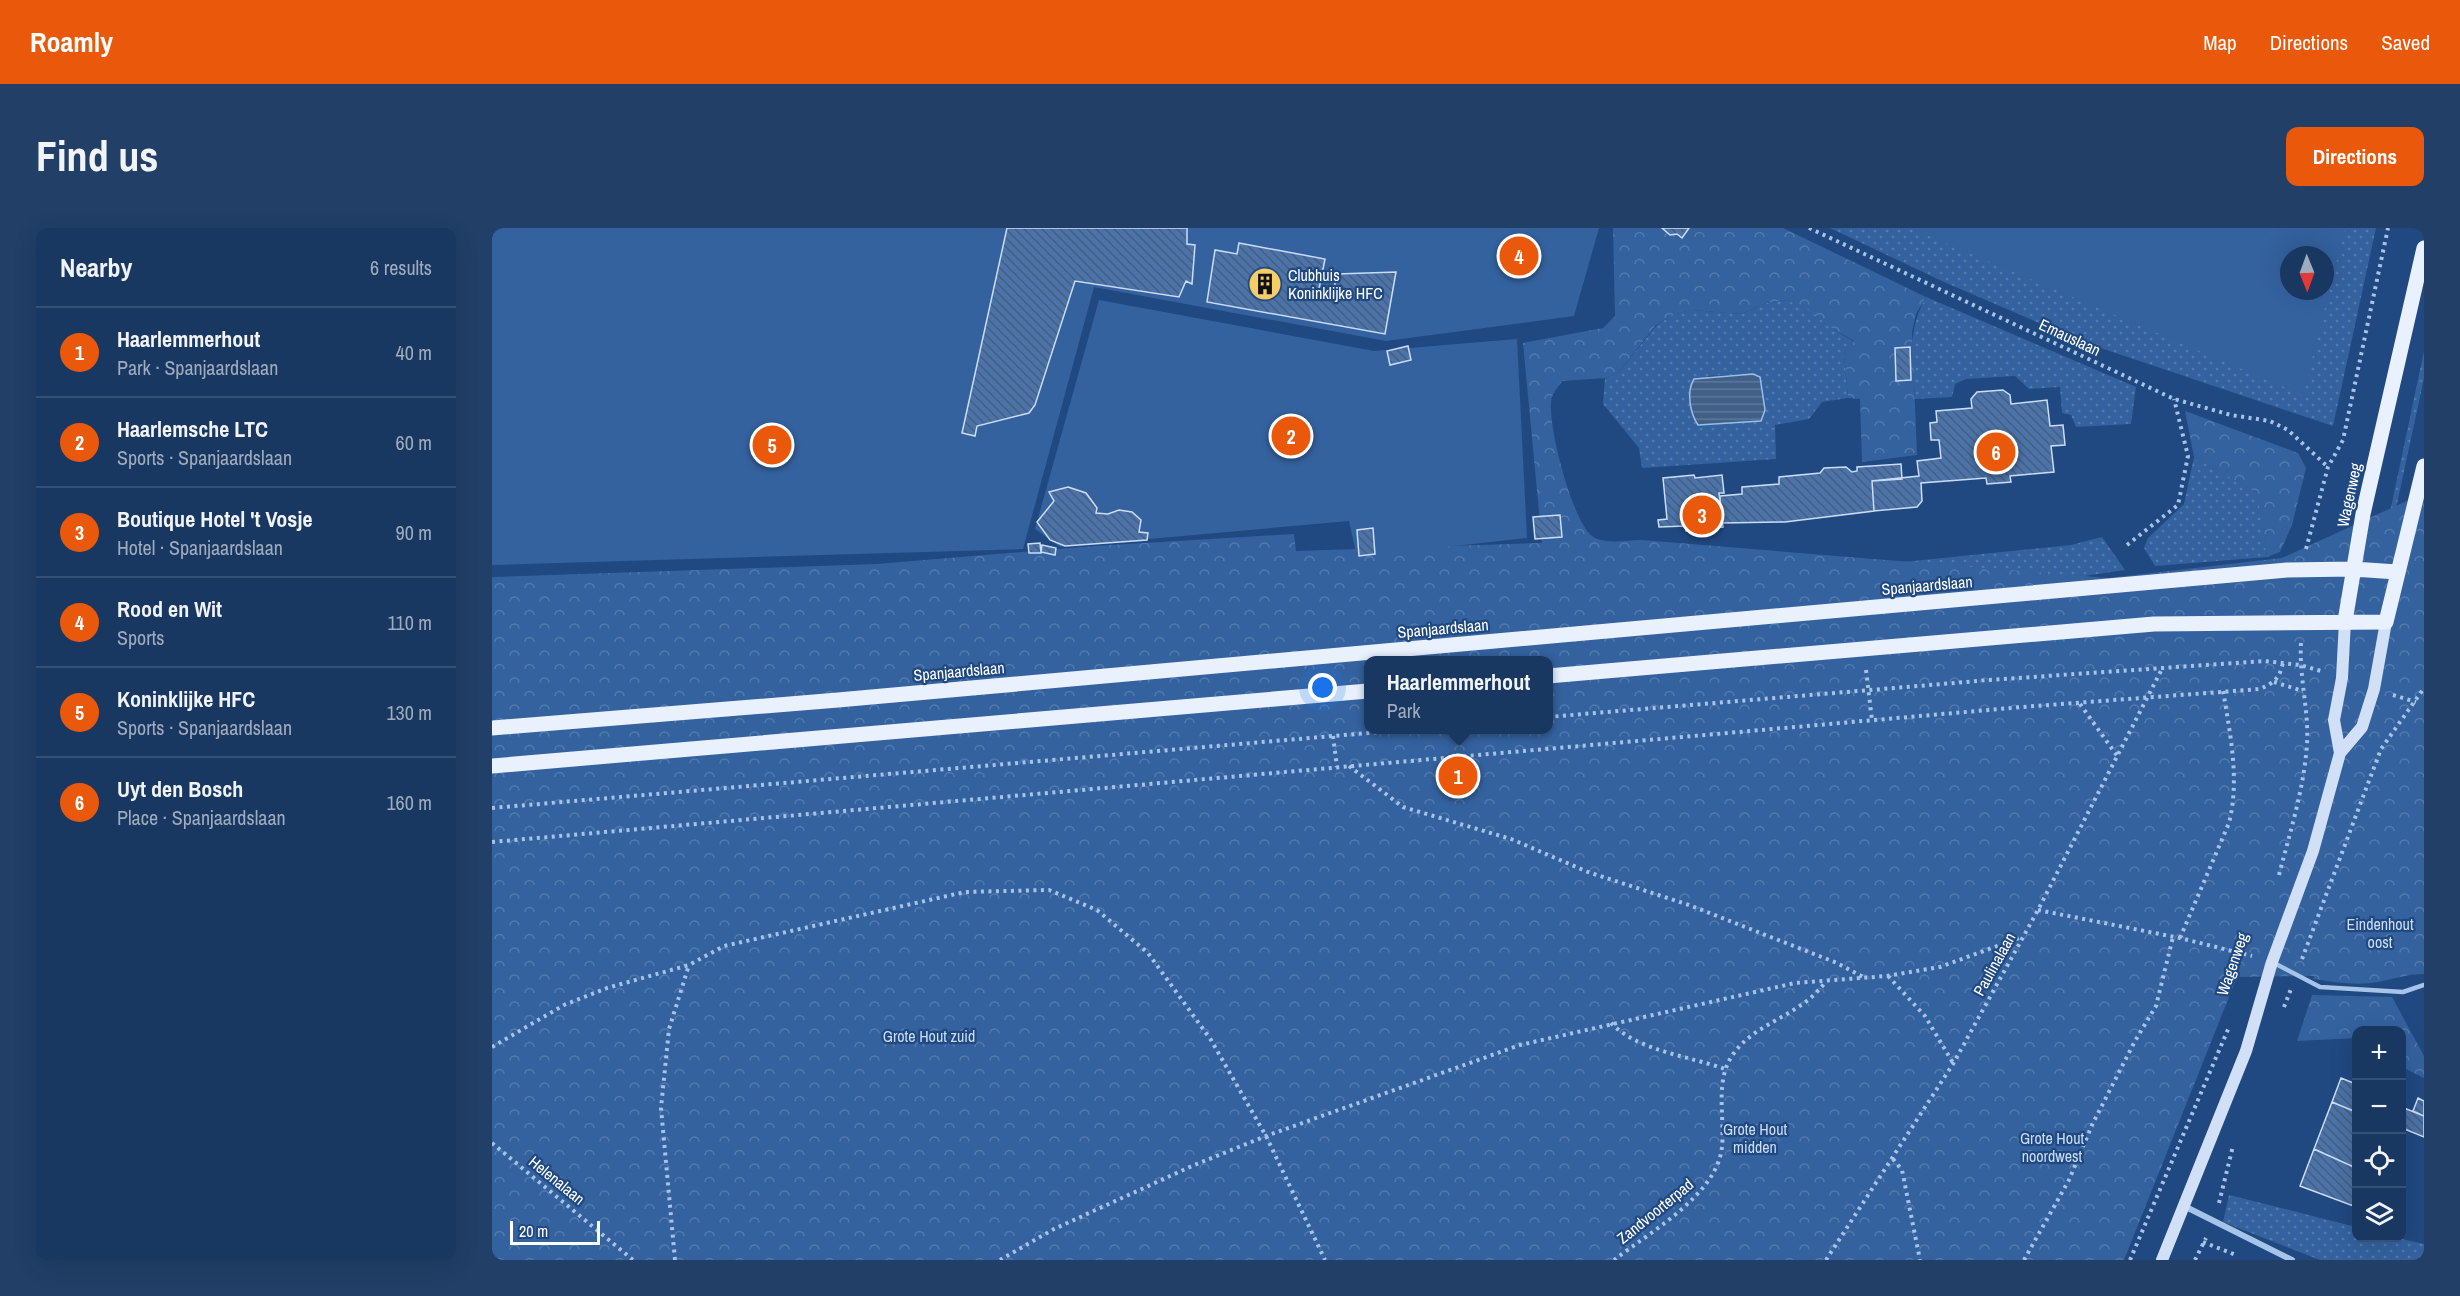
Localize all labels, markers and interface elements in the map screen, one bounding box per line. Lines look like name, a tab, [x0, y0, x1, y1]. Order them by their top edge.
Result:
text: Roamly	[30, 23, 113, 61]
text: Map	[2203, 28, 2237, 57]
text: Directions	[2270, 28, 2348, 57]
text: Saved	[2381, 28, 2430, 57]
button: Directions	[2286, 127, 2424, 186]
text: Find us	[36, 128, 158, 184]
pin: 4	[1500, 234, 1538, 279]
north arrow	[2280, 246, 2334, 300]
text: Nearby	[60, 250, 132, 285]
text: 6 results	[370, 254, 432, 281]
place label: Clubhuis Koninklijke HFC	[1288, 264, 1383, 304]
building icon: Clubhuis Koninklijke HFC	[1247, 266, 1283, 302]
street label: Emauslaan	[2036, 313, 2104, 361]
text: Haarlemmerhout	[117, 324, 260, 354]
text: 1	[75, 339, 84, 366]
text: 40 m	[396, 339, 432, 366]
text: Park · Spanjaardslaan	[117, 354, 278, 381]
text: Haarlemsche LTC	[117, 414, 268, 444]
pin: 2	[1272, 414, 1310, 458]
pin: 5	[752, 422, 792, 468]
text: 2	[75, 429, 84, 456]
text: 60 m	[396, 429, 432, 456]
pin: 6	[1976, 430, 2016, 474]
text: Sports · Spanjaardslaan	[117, 444, 292, 471]
street label: Wagenweg	[2331, 460, 2367, 529]
pin: 3	[1682, 492, 1722, 538]
text: Boutique Hotel 't Vosje	[117, 504, 312, 534]
text: 3	[75, 519, 84, 546]
text: 90 m	[396, 519, 432, 546]
text: Hotel · Spanjaardslaan	[117, 534, 283, 561]
street label: Spanjaardslaan	[1881, 570, 1973, 600]
text: Rood en Wit	[117, 594, 222, 624]
text: 4	[75, 609, 84, 636]
text: 110 m	[388, 609, 432, 636]
street label: Spanjaardslaan	[1397, 613, 1489, 643]
text: Sports	[117, 624, 164, 651]
street label: Spanjaardslaan	[913, 656, 1005, 686]
popup	[1364, 656, 1553, 734]
text: Haarlemmerhout	[1387, 667, 1530, 697]
your location	[1308, 673, 1337, 702]
text: Koninklijke HFC	[117, 684, 255, 714]
text: Park	[1387, 697, 1421, 724]
text: 5	[75, 699, 84, 726]
text: 130 m	[386, 699, 432, 726]
text: Sports · Spanjaardslaan	[117, 714, 292, 741]
pin: 1	[1438, 754, 1478, 798]
text: Uyt den Bosch	[117, 774, 243, 804]
text: 6	[75, 789, 84, 816]
text: 160 m	[386, 789, 432, 816]
text: Place · Spanjaardslaan	[117, 804, 286, 831]
park label: Eindenhout oost	[2346, 913, 2414, 953]
street label: Paulinalaan	[1968, 928, 2020, 1000]
street label: Wagenweg	[2211, 929, 2253, 998]
park label: Grote Hout zuid	[883, 1025, 975, 1047]
map controls	[2352, 1026, 2406, 1242]
button: +	[2352, 1026, 2406, 1080]
button: −	[2352, 1080, 2406, 1134]
park label: Grote Hout midden	[1723, 1118, 1787, 1158]
park label: Grote Hout noordwest	[2020, 1127, 2084, 1167]
button: locate	[2352, 1134, 2406, 1188]
street label: Helenalaan	[524, 1151, 590, 1209]
street label: Zandvoorterpad	[1612, 1173, 1698, 1249]
button: layers	[2352, 1188, 2406, 1242]
scale bar	[510, 1218, 600, 1246]
text: 20 m	[519, 1220, 548, 1242]

